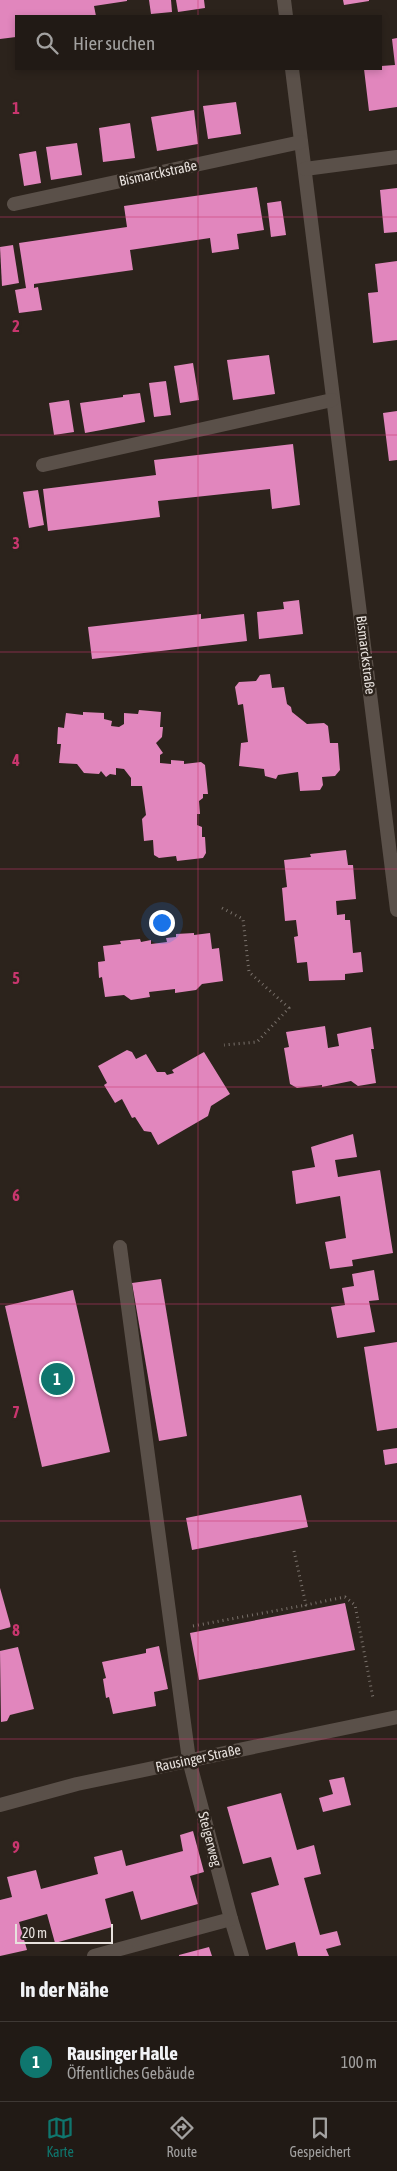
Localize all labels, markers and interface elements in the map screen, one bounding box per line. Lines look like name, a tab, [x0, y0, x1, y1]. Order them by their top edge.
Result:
search box	[15, 15, 382, 70]
icon: search	[33, 29, 61, 57]
text: Hier suchen	[73, 32, 155, 54]
text: 1	[12, 99, 20, 117]
street label: Bismarckstraße	[118, 157, 198, 189]
text: 2	[12, 317, 20, 335]
text: 3	[12, 534, 20, 552]
street label: Bismarckstraße	[353, 615, 379, 695]
text: 4	[11, 751, 20, 769]
your location	[149, 910, 175, 936]
text: 5	[12, 969, 20, 987]
text: 6	[12, 1186, 20, 1204]
pin: 1	[41, 1360, 73, 1398]
text: 7	[12, 1403, 20, 1421]
text: 8	[12, 1621, 20, 1639]
street label: Rausinger Straße	[154, 1741, 242, 1775]
street label: Steigerweg	[195, 1810, 225, 1868]
text: 9	[12, 1838, 20, 1856]
scale bar	[15, 1921, 112, 1944]
text: 20 m	[22, 1925, 47, 1941]
text: In der Nähe	[20, 1977, 109, 2001]
text: Rausinger Halle	[67, 2042, 178, 2064]
text: 1	[32, 2053, 40, 2071]
text: 100 m	[341, 2053, 377, 2071]
text: Öffentliches Gebäude	[67, 2064, 195, 2082]
tab: Karte	[46, 2114, 74, 2160]
tab: Route	[167, 2114, 197, 2160]
tab: Gespeichert	[290, 2114, 351, 2160]

